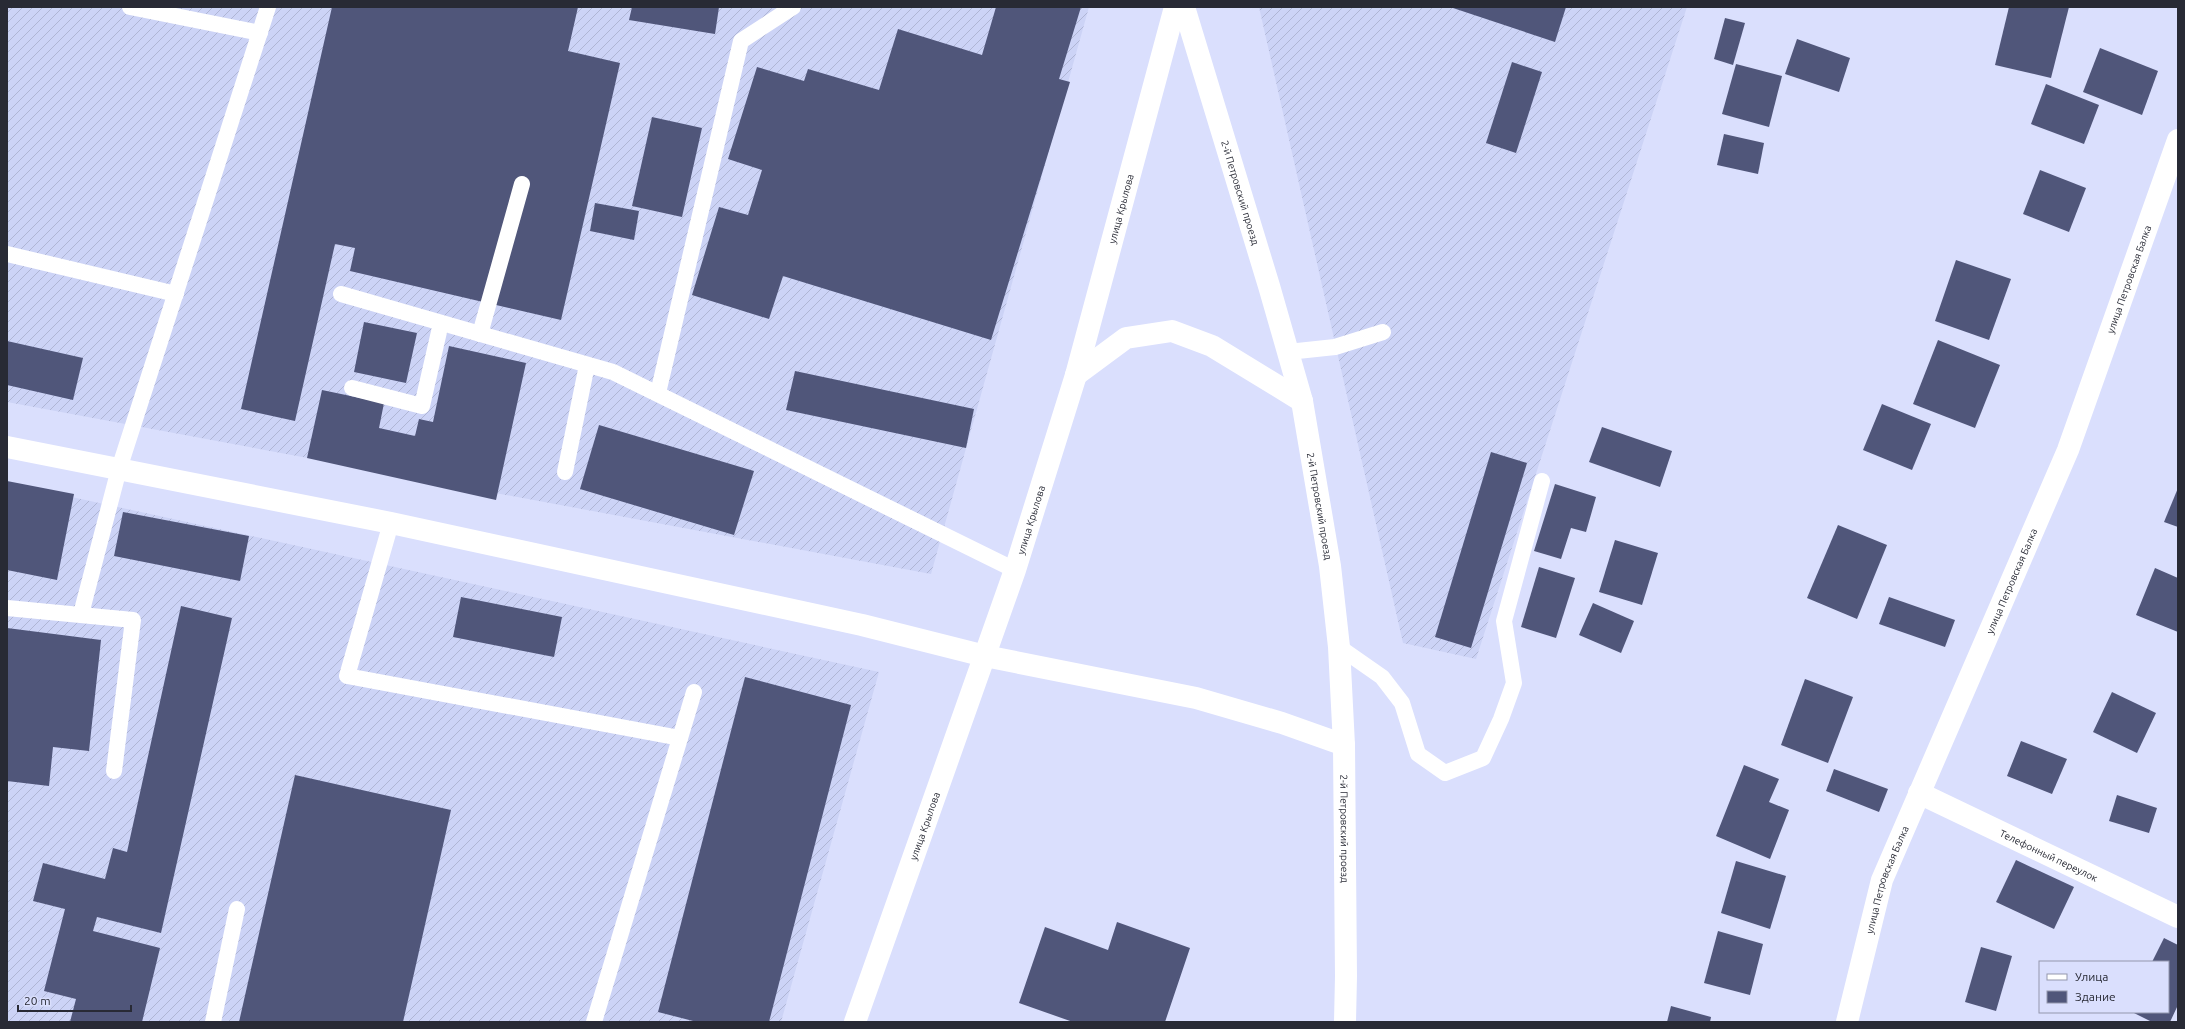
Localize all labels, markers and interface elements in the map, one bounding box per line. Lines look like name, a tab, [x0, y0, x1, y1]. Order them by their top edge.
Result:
street label: 2-й Петровский проезд	[1219, 139, 1262, 246]
street label: улица Крылова	[1106, 173, 1135, 245]
street label: улица Петровская Балка	[2104, 224, 2153, 335]
street label: 2-й Петровский проезд	[1305, 452, 1334, 561]
street label: улица Крылова	[1015, 484, 1047, 556]
street label: улица Петровская Балка	[1984, 527, 2039, 635]
street label: 2-й Петровский проезд	[1339, 774, 1351, 883]
street label: улица Крылова	[907, 790, 942, 861]
street label: улица Петровская Балка	[1863, 824, 1910, 935]
street label: Телефонный переулок	[1998, 827, 2100, 883]
legend	[2039, 961, 2169, 1013]
text: Улица	[2075, 970, 2108, 983]
scale bar	[18, 987, 131, 1013]
text: Здание	[2075, 990, 2116, 1003]
text: 20 m	[24, 994, 51, 1007]

